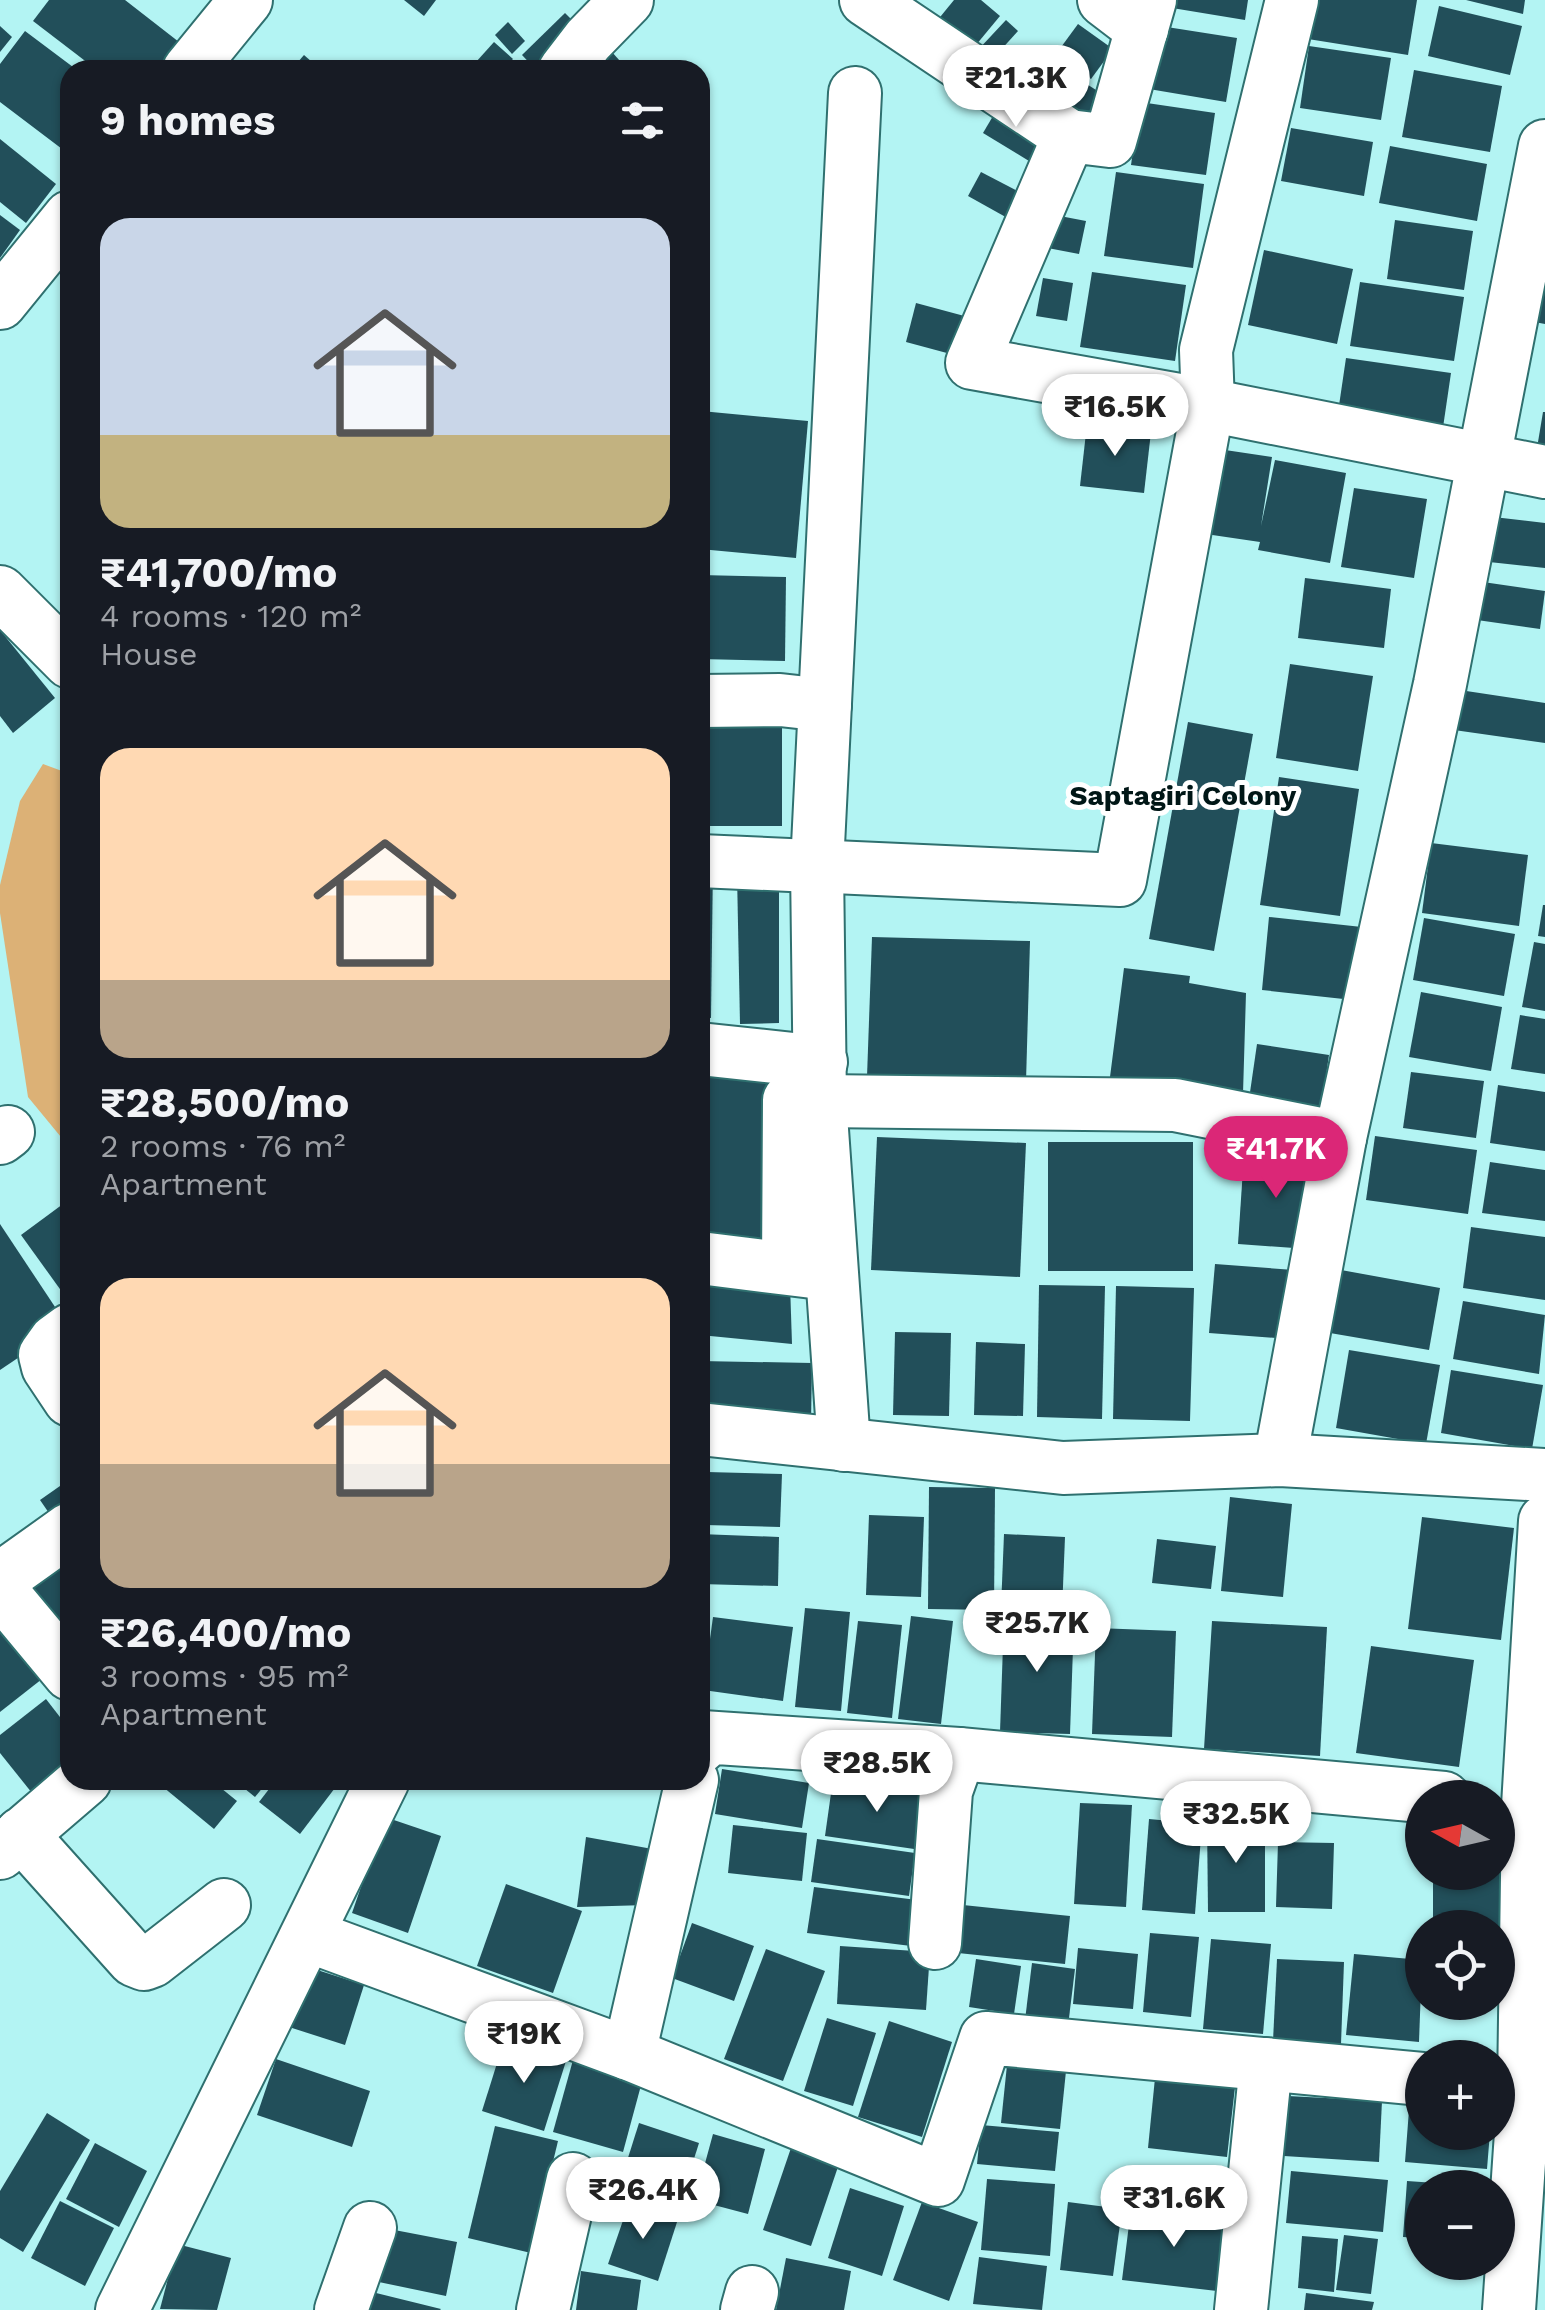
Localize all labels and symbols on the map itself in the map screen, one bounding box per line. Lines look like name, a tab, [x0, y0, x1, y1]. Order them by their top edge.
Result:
pin: ₹21.3K	[935, 45, 1097, 130]
pin: ₹16.5K	[1034, 374, 1196, 459]
district label: Saptagiri Colony	[1070, 779, 1297, 812]
pin: ₹41.7K	[1195, 1116, 1357, 1201]
pin: ₹25.7K	[956, 1590, 1118, 1675]
pin: ₹28.5K	[796, 1730, 958, 1815]
north arrow	[1405, 1780, 1515, 1890]
pin: ₹32.5K	[1155, 1781, 1317, 1866]
pin: ₹19K	[465, 2001, 583, 2086]
pin: ₹26.4K	[562, 2157, 724, 2242]
pin: ₹31.6K	[1093, 2165, 1255, 2250]

